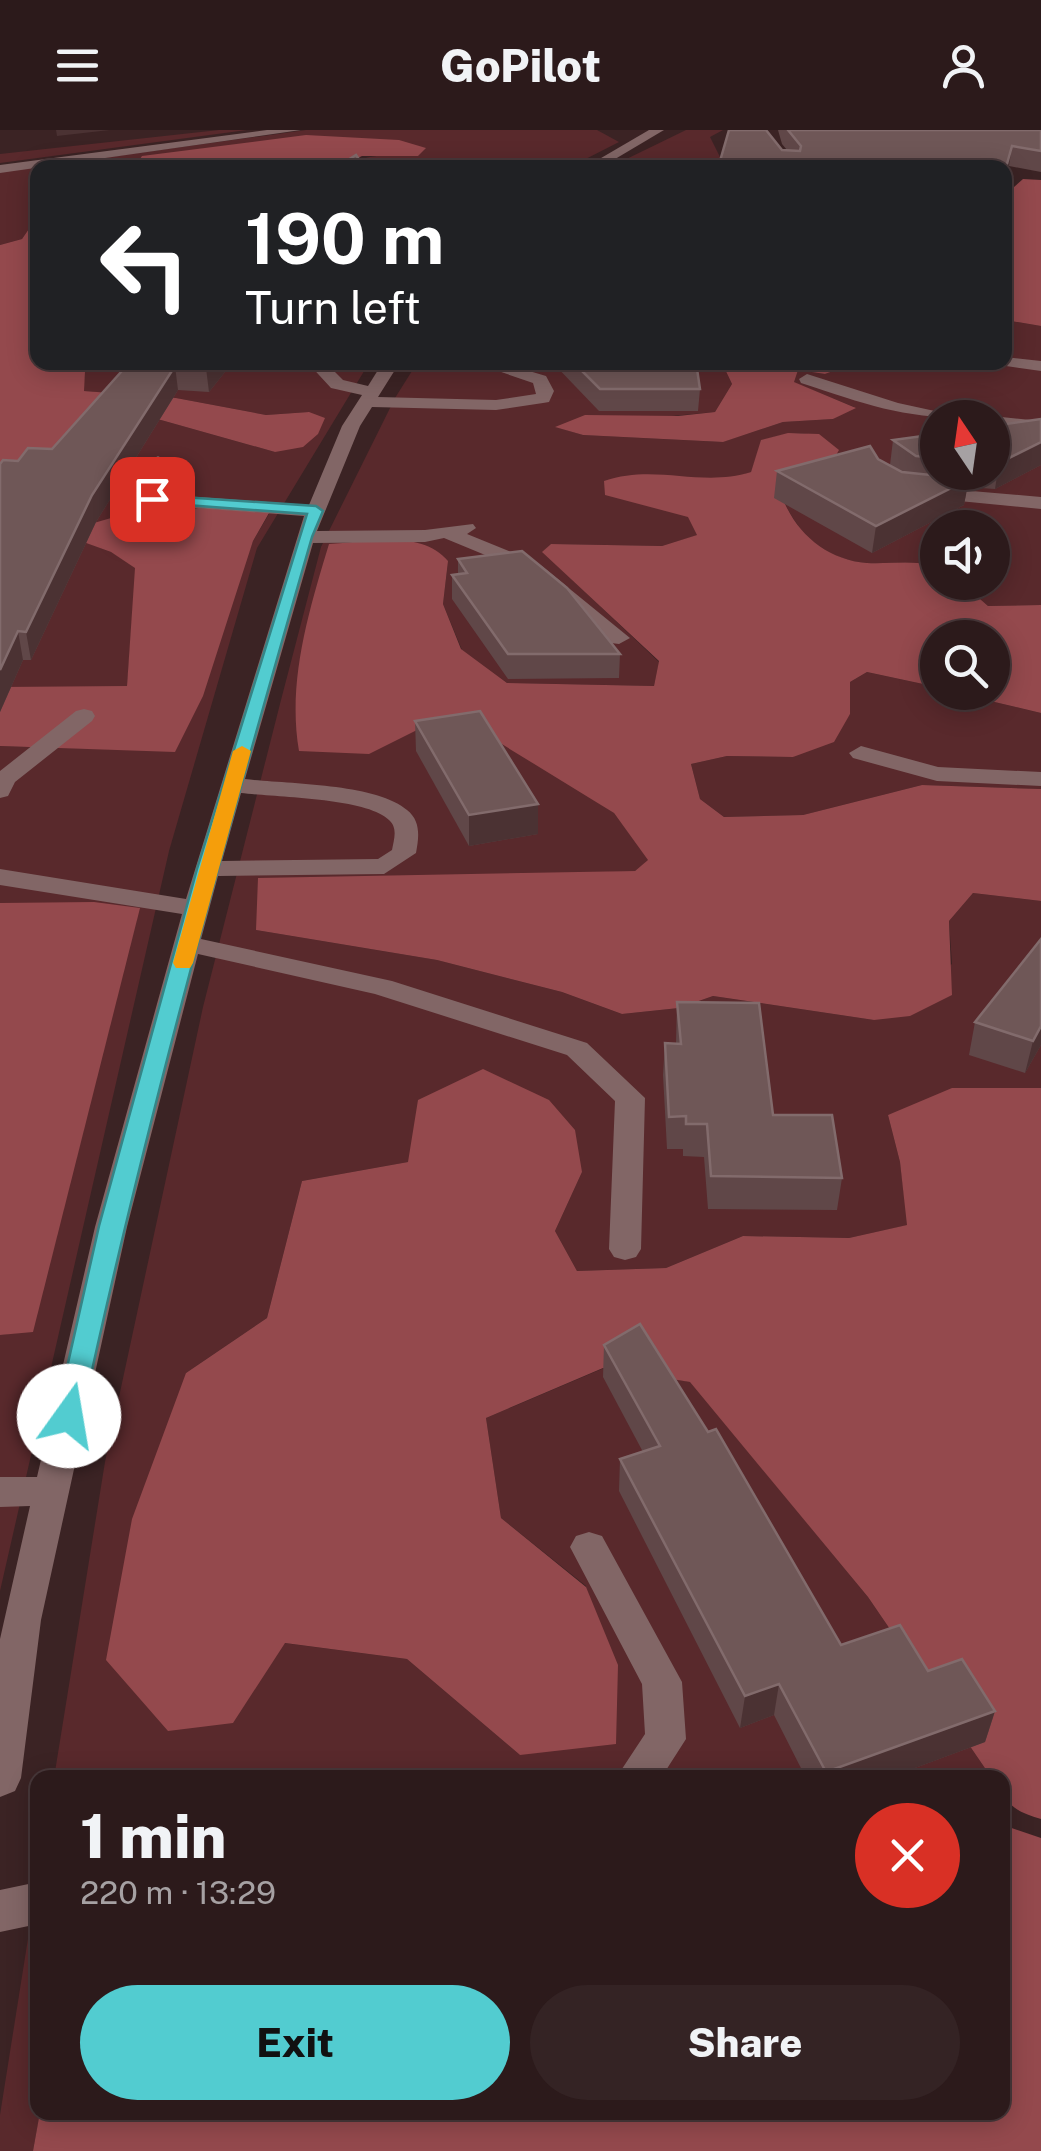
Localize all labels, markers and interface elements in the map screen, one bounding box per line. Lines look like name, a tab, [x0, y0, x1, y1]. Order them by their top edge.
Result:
icon: menu	[50, 38, 105, 93]
icon: person	[936, 38, 991, 93]
text: GoPilot	[440, 39, 601, 92]
text: 190 m	[245, 197, 444, 280]
icon: left	[80, 200, 210, 330]
text: Turn left	[245, 281, 421, 334]
north arrow	[920, 400, 1010, 490]
map controls	[920, 400, 1010, 710]
pin	[110, 457, 195, 542]
icon: arrive	[125, 472, 180, 527]
button: sound	[920, 510, 1010, 600]
button: search	[920, 620, 1010, 710]
position arrow	[17, 1364, 121, 1468]
text: 1 min	[80, 1801, 227, 1872]
button: close	[855, 1803, 960, 1908]
text: 220 m · 13:29	[80, 1874, 276, 1911]
button: Exit	[80, 1985, 510, 2100]
button: Share	[530, 1985, 960, 2100]

